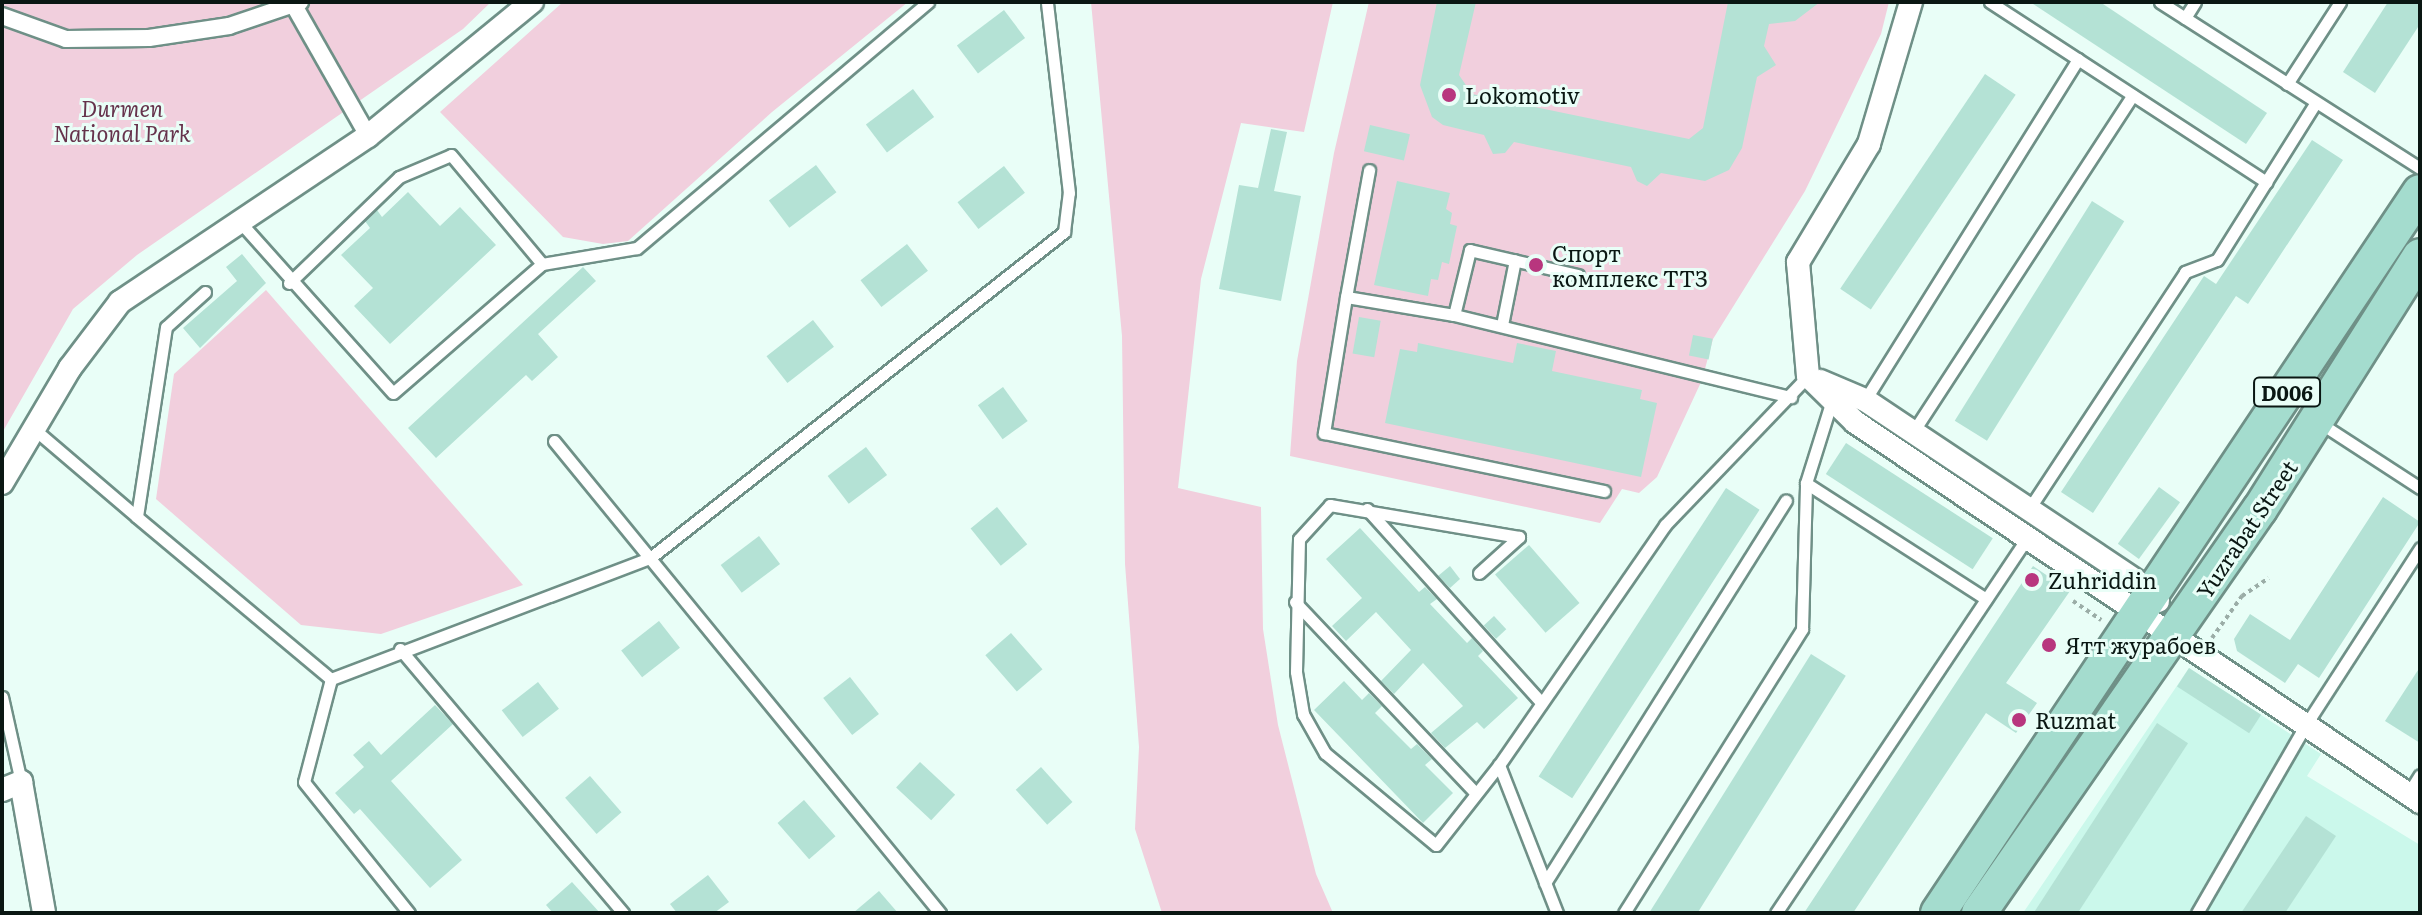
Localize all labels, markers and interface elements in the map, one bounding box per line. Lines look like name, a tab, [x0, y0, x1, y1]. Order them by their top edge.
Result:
place label: Lokomotiv	[1465, 82, 1580, 108]
marker: Lokomotiv	[1440, 86, 1458, 104]
park label: Durmen National Park	[53, 94, 191, 146]
place label: Спорт комплекс ТТЗ	[1552, 239, 1708, 290]
marker: Спорт комплекс ТТЗ	[1527, 256, 1545, 274]
road number: D006	[2253, 376, 2321, 408]
street label: Yuzrabat Street	[2190, 455, 2302, 603]
place label: Zuhriddin	[2048, 567, 2157, 593]
marker: Zuhriddin	[2023, 571, 2041, 589]
place label: Ятт журабоев	[2065, 632, 2216, 658]
marker: Ятт журабоев	[2040, 636, 2058, 654]
place label: Ruzmat	[2035, 707, 2116, 733]
marker: Ruzmat	[2010, 711, 2028, 729]

